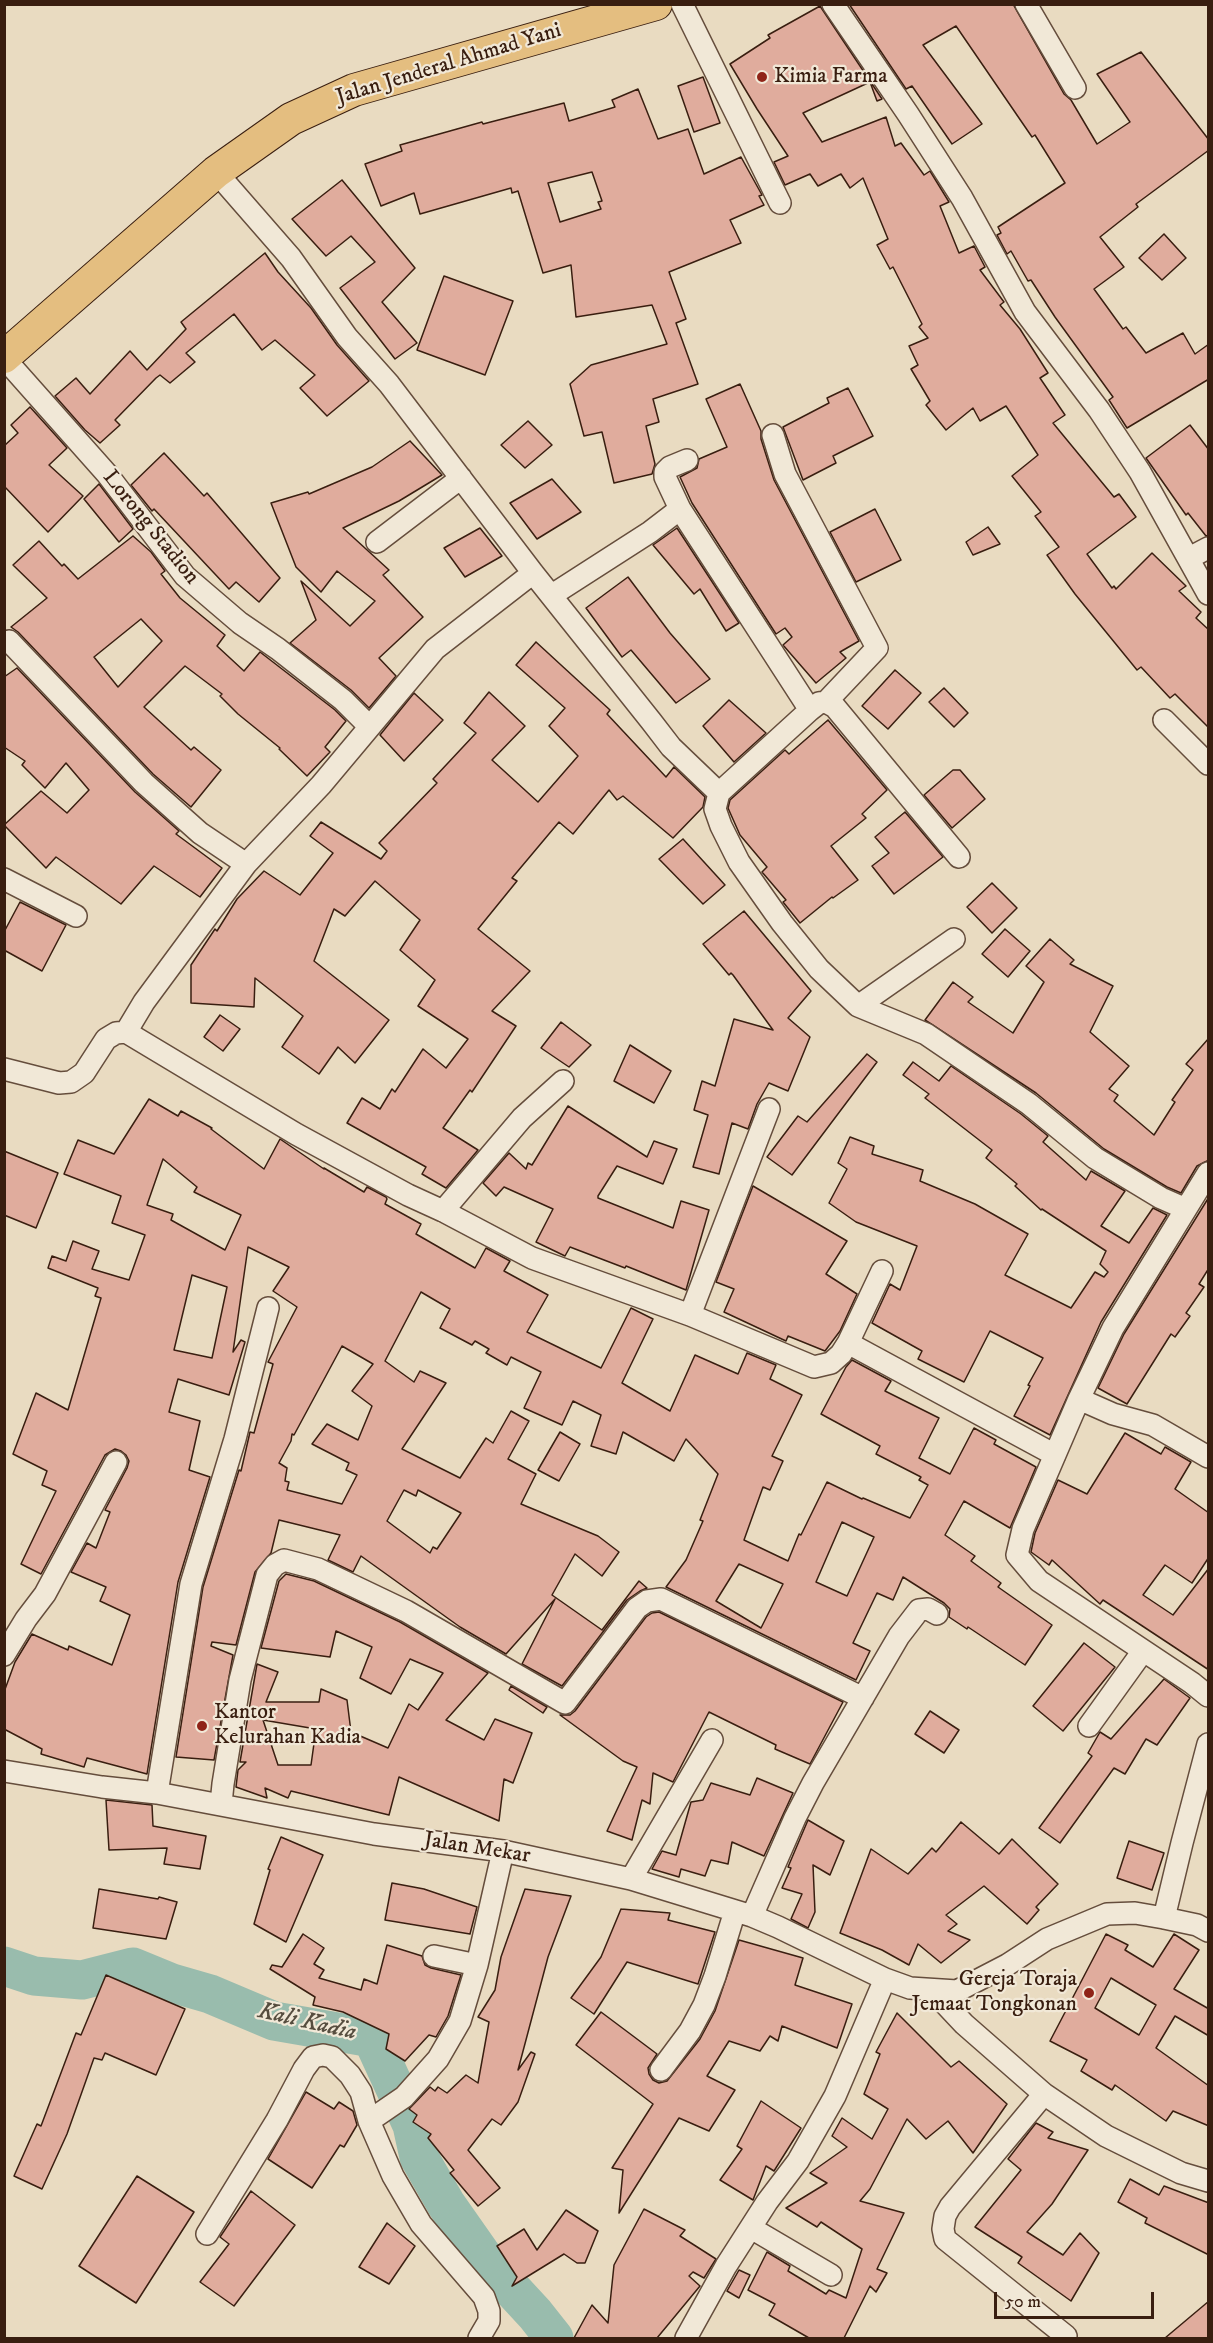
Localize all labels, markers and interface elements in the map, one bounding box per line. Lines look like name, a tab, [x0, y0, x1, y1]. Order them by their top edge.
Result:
street label: Jalan Jenderal Ahmad Yani	[333, 18, 565, 112]
place label: Kimia Farma	[774, 64, 888, 90]
marker: Kimia Farma	[755, 70, 769, 84]
street label: Lorong Stadion	[96, 466, 204, 590]
place label: Kantor Kelurahan Kadia	[214, 1700, 361, 1752]
marker: Kantor Kelurahan Kadia	[195, 1719, 209, 1733]
street label: Jalan Mekar	[422, 1828, 532, 1870]
place label: Gereja Toraja Jemaat Tongkonan	[912, 1967, 1077, 2018]
marker: Gereja Toraja Jemaat Tongkonan	[1082, 1986, 1096, 2000]
water label: Kali Kadia	[255, 1998, 359, 2048]
scale bar	[997, 2280, 1158, 2318]
text: 50 m	[1005, 2291, 1041, 2313]

